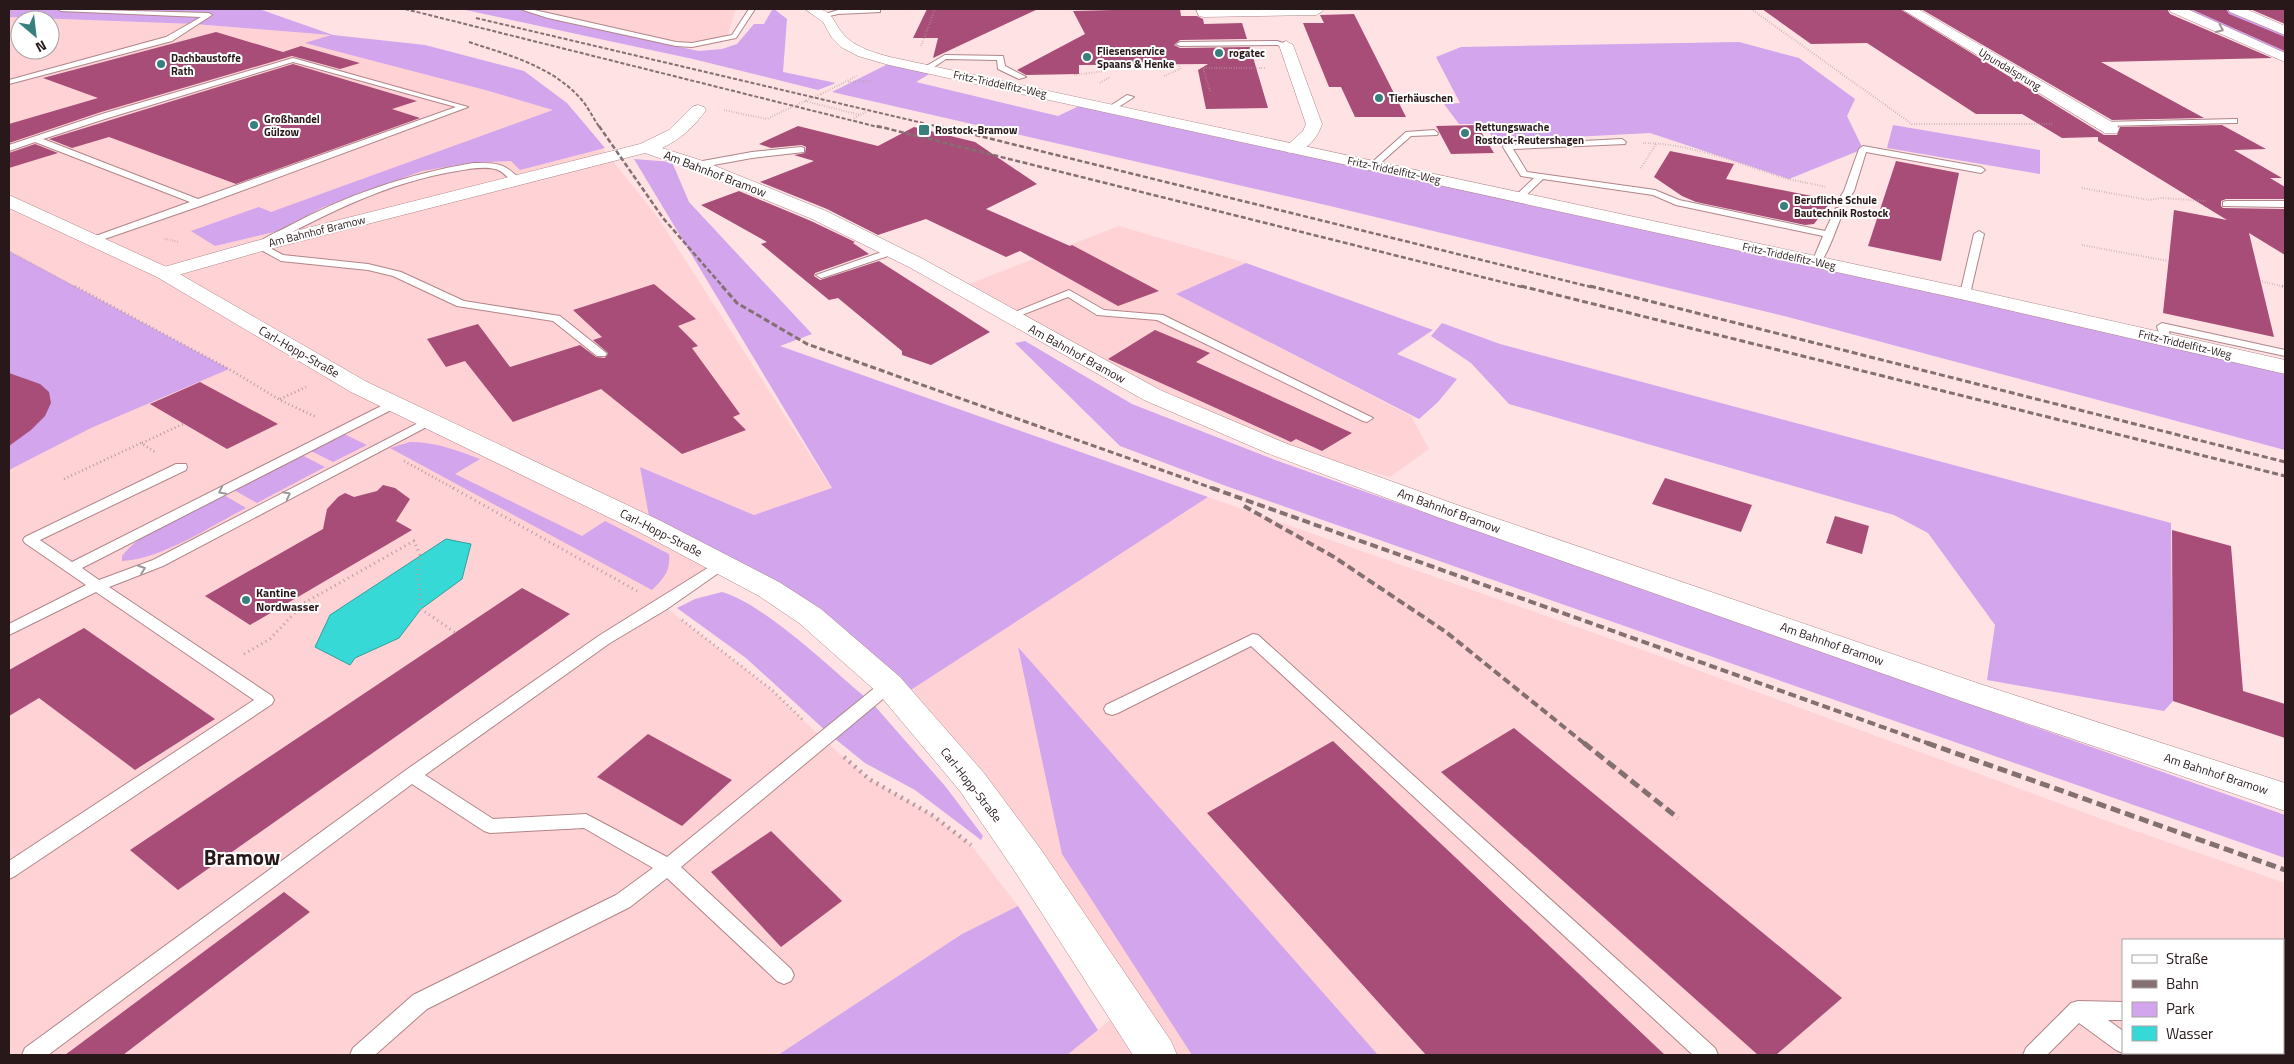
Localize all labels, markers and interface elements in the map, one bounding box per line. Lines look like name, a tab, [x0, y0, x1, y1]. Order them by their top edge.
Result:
north arrow	[10, 10, 60, 60]
one-way arrow	[2215, 22, 2224, 33]
text: N	[32, 35, 51, 58]
place label: Fliesenservice Spaans & Henke	[1097, 43, 1175, 72]
street label: Upundalsprung	[1976, 44, 2045, 94]
place label: rogatec	[1229, 45, 1265, 61]
marker: rogatec	[1213, 47, 1225, 59]
place label: Dachbaustoffe Rath	[171, 50, 241, 79]
marker: Fliesenservice Spaans & Henke	[1081, 51, 1093, 63]
marker: Dachbaustoffe Rath	[155, 58, 167, 70]
street label: Fritz-Triddelfitz-Weg	[952, 66, 1049, 102]
place label: Tierhäuschen	[1389, 90, 1453, 106]
marker: Tierhäuschen	[1373, 92, 1385, 104]
place label: Großhandel Gülzow	[264, 111, 320, 140]
marker: Großhandel Gülzow	[248, 119, 260, 131]
place label: Rettungswache Rostock-Reutershagen	[1475, 119, 1584, 148]
place label: Rostock-Bramow	[935, 122, 1018, 138]
marker: Rostock-Bramow	[917, 123, 931, 137]
marker: Rettungswache Rostock-Reutershagen	[1459, 127, 1471, 139]
street label: Am Bahnhof Bramow	[661, 145, 769, 202]
street label: Fritz-Triddelfitz-Weg	[1346, 152, 1443, 188]
place label: Berufliche Schule Bautechnik Rostock	[1794, 192, 1889, 221]
marker: Berufliche Schule Bautechnik Rostock	[1778, 200, 1790, 212]
street label: Am Bahnhof Bramow	[267, 211, 368, 251]
street label: Fritz-Triddelfitz-Weg	[1741, 238, 1838, 274]
street label: Am Bahnhof Bramow	[1025, 319, 1129, 388]
street label: Carl-Hopp-Straße	[255, 321, 343, 382]
street label: Fritz-Triddelfitz-Weg	[2137, 326, 2233, 363]
street label: Am Bahnhof Bramow	[1395, 483, 1503, 538]
one-way arrow	[218, 485, 227, 495]
one-way arrow	[282, 491, 291, 501]
street label: Carl-Hopp-Straße	[617, 504, 706, 562]
one-way arrow	[137, 565, 146, 575]
place label: Kantine Nordwasser	[256, 583, 320, 616]
marker: Kantine Nordwasser	[240, 594, 252, 606]
street label: Am Bahnhof Bramow	[1778, 617, 1887, 670]
street label: Carl-Hopp-Straße	[936, 743, 1007, 826]
street label: Am Bahnhof Bramow	[2162, 748, 2271, 799]
district label: Bramow	[204, 841, 280, 873]
legend	[2122, 939, 2284, 1054]
text: Straße	[2166, 947, 2208, 970]
text: Bahn	[2166, 972, 2199, 995]
text: Park	[2166, 997, 2195, 1020]
text: Wasser	[2166, 1022, 2213, 1045]

